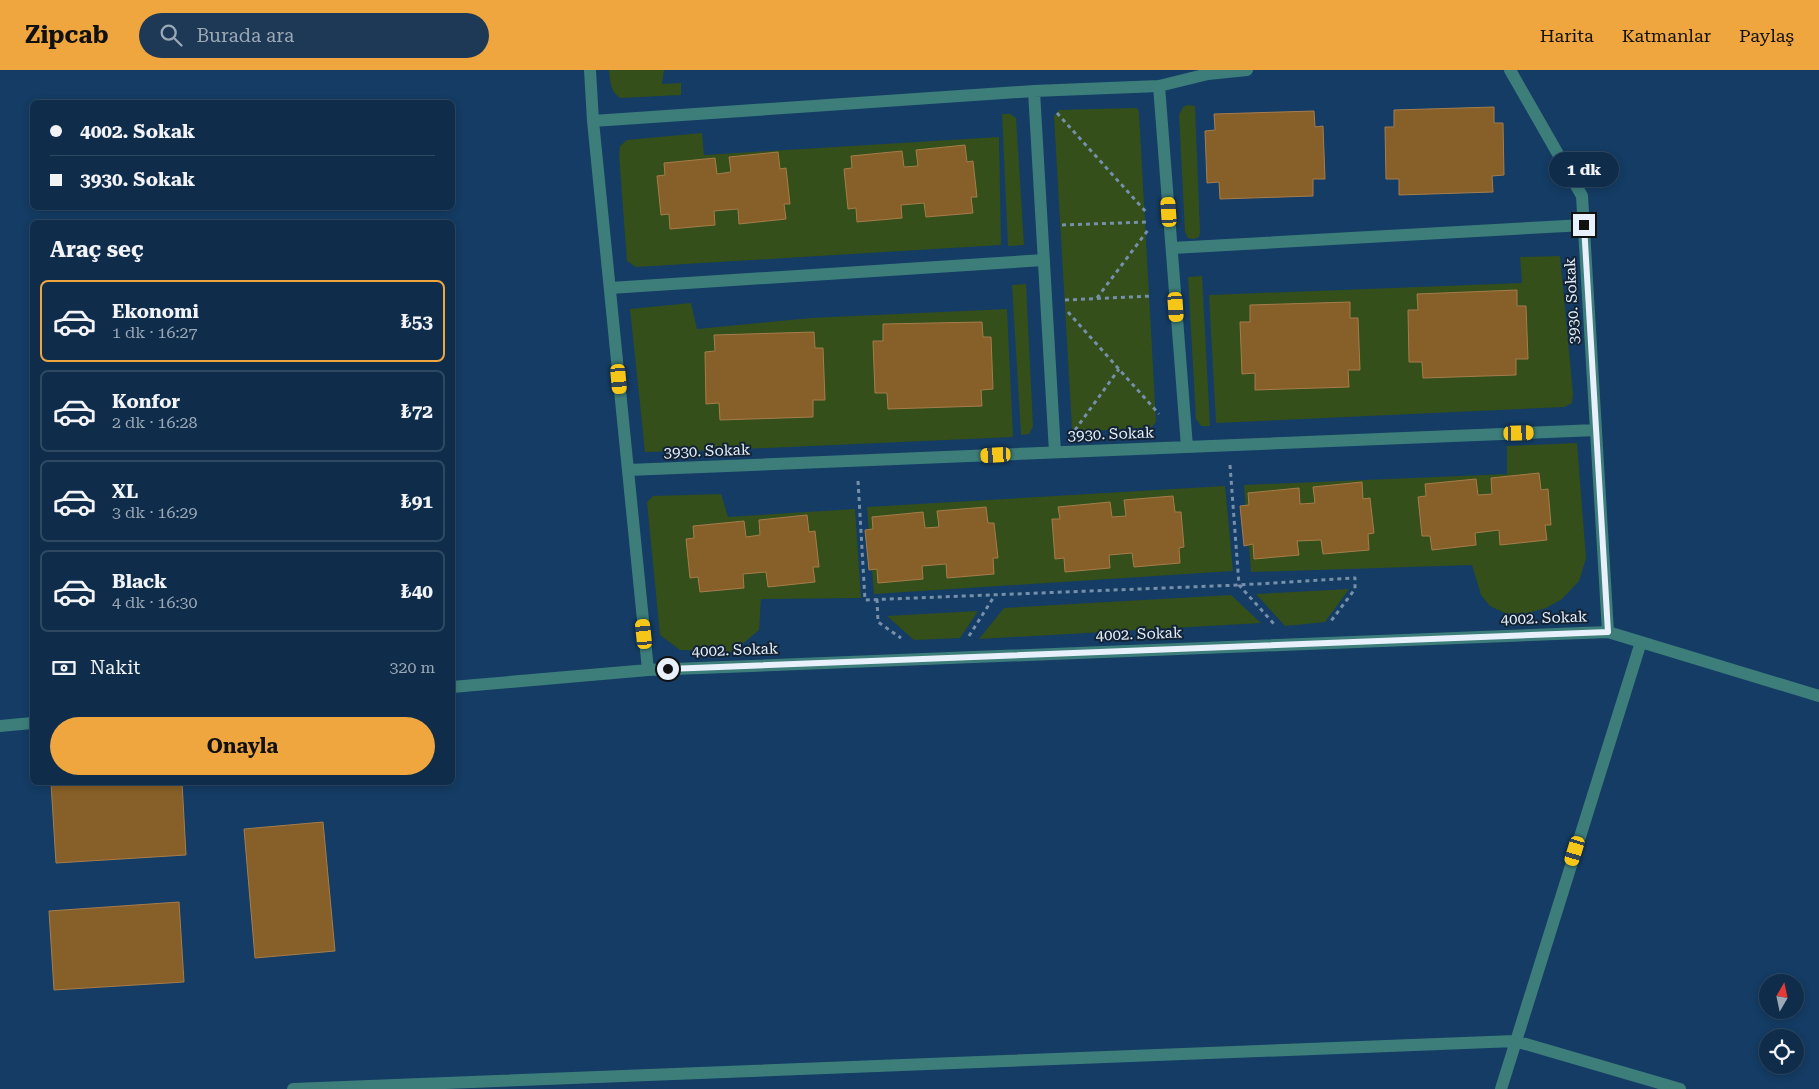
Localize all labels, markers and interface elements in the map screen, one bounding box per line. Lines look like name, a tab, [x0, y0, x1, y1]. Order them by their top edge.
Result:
search box	[139, 13, 489, 58]
text: Zipcab	[25, 21, 109, 49]
icon: search	[157, 21, 185, 49]
text: Burada ara	[197, 24, 294, 47]
text: Harita	[1540, 25, 1594, 46]
text: Katmanlar	[1622, 25, 1711, 46]
text: Paylaş	[1739, 25, 1794, 46]
text: 4002. Sokak	[80, 120, 195, 143]
callout: 1 dk	[1549, 152, 1619, 188]
text: 1 dk	[1567, 160, 1601, 179]
text: 3930. Sokak	[80, 168, 195, 191]
car	[1160, 197, 1177, 227]
route end	[1573, 214, 1595, 236]
text: Araç seç	[50, 237, 144, 262]
street label: 3930. Sokak	[1561, 257, 1583, 345]
car	[1167, 292, 1184, 322]
icon: car	[52, 299, 97, 344]
text: Ekonomi	[112, 300, 199, 323]
text: ₺53	[401, 310, 433, 333]
text: 1 dk · 16:27	[112, 323, 198, 342]
car	[610, 363, 627, 395]
icon: car	[52, 389, 97, 434]
text: Konfor	[112, 390, 180, 413]
text: ₺72	[401, 400, 433, 423]
text: 2 dk · 16:28	[112, 413, 198, 432]
street label: 3930. Sokak	[1067, 423, 1155, 445]
car	[1503, 425, 1534, 441]
street label: 3930. Sokak	[663, 440, 751, 462]
car	[980, 447, 1011, 463]
icon: car	[52, 479, 97, 524]
text: XL	[112, 480, 138, 503]
text: ₺91	[401, 490, 433, 513]
text: 3 dk · 16:29	[112, 503, 198, 522]
icon: car	[52, 569, 97, 614]
text: Black	[112, 570, 167, 593]
text: ₺40	[401, 580, 433, 603]
text: 4 dk · 16:30	[112, 593, 198, 612]
street label: 4002. Sokak	[1500, 607, 1588, 629]
car	[634, 618, 653, 650]
street label: 4002. Sokak	[1095, 623, 1183, 645]
street label: 4002. Sokak	[691, 639, 779, 661]
icon: cash	[50, 654, 78, 682]
text: Nakit	[90, 656, 140, 679]
text: 320 m	[389, 658, 435, 677]
route start	[657, 658, 679, 680]
button: Onayla	[50, 717, 435, 775]
car	[1563, 834, 1586, 868]
north arrow	[1759, 974, 1804, 1019]
map controls	[1759, 974, 1804, 1074]
button: locate	[1759, 1029, 1804, 1074]

